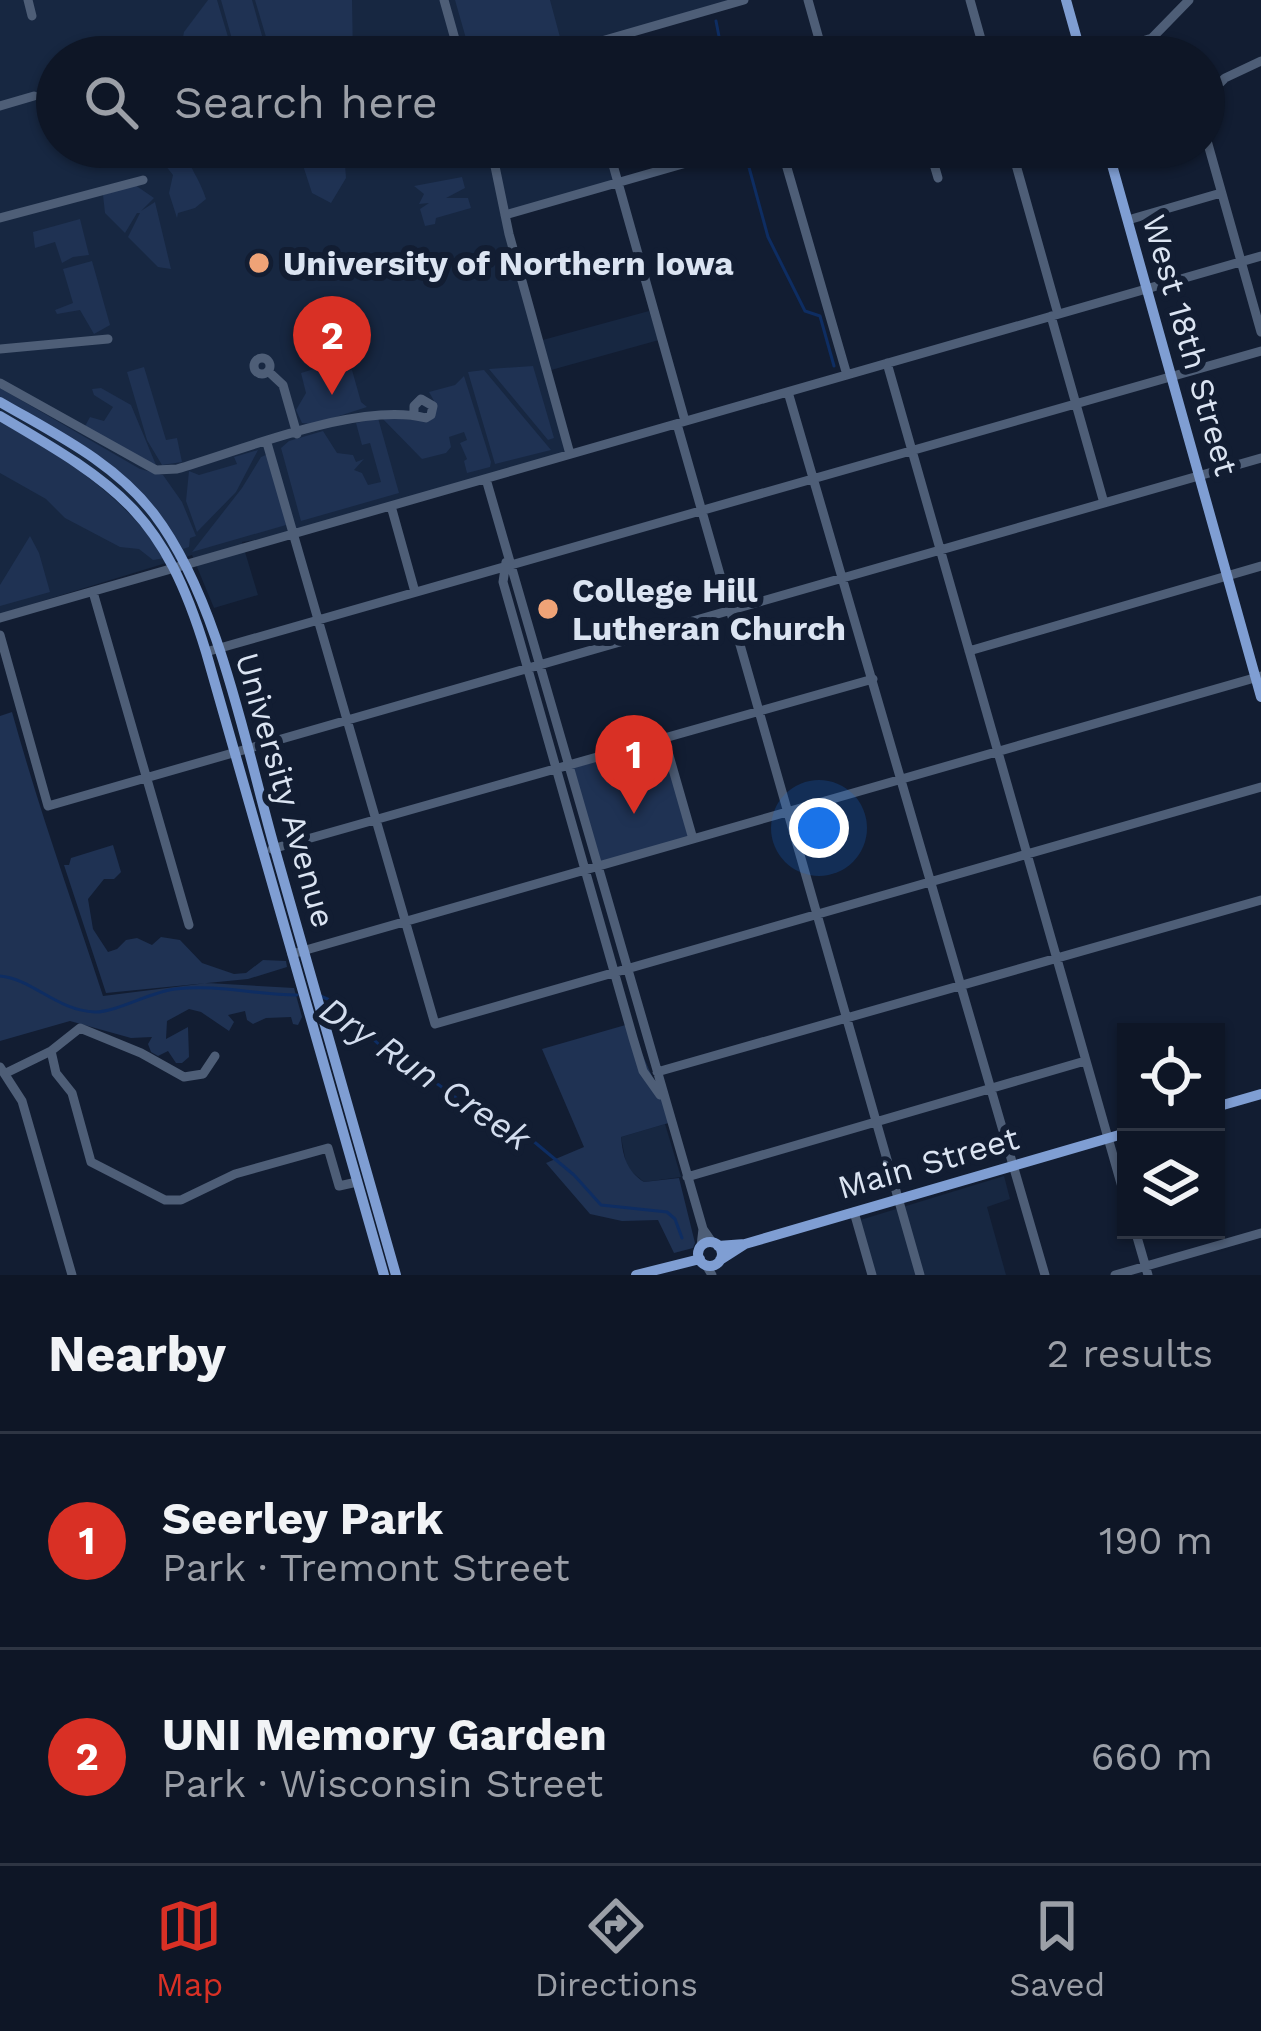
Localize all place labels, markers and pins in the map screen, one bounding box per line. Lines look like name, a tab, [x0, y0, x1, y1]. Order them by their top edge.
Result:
place label: University of Northern Iowa	[283, 244, 734, 283]
marker: University of Northern Iowa	[246, 250, 272, 276]
pin: 2	[293, 296, 371, 395]
place label: College Hill Lutheran Church	[572, 571, 846, 648]
marker: College Hill Lutheran Church	[535, 596, 561, 622]
pin: 1	[595, 715, 673, 814]

